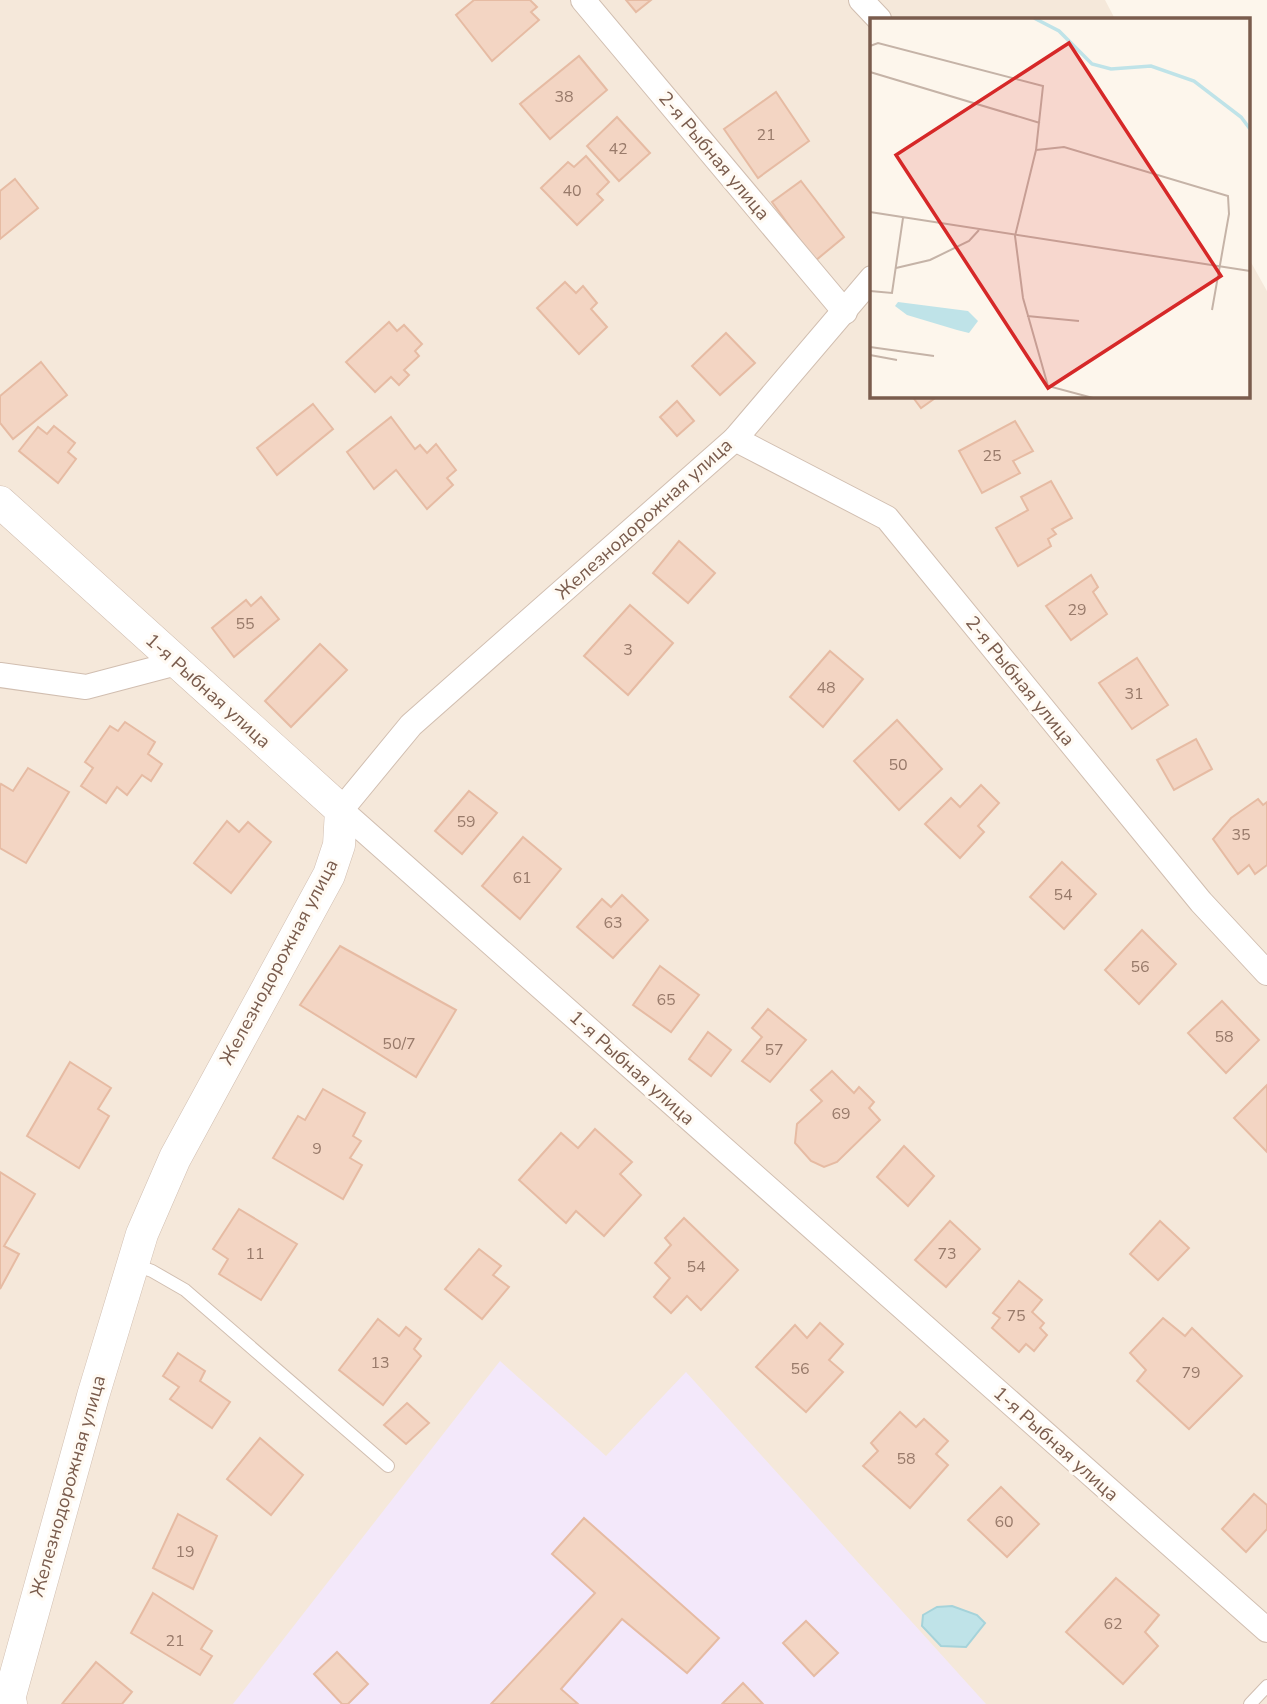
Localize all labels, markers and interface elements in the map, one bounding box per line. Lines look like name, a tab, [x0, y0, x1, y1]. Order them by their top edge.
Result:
inset map	[870, 18, 1250, 397]
house number: 38	[554, 86, 574, 108]
street label: 2-я Рыбная улица	[652, 86, 776, 226]
house number: 21	[756, 124, 776, 146]
house number: 42	[608, 138, 628, 160]
house number: 40	[562, 180, 582, 202]
street label: Железнодорожная улица	[550, 433, 738, 605]
house number: 25	[982, 445, 1002, 467]
house number: 29	[1067, 599, 1087, 621]
street label: 2-я Рыбная улица	[959, 610, 1081, 752]
house number: 55	[235, 613, 255, 635]
street label: 1-я Рыбная улица	[140, 628, 276, 754]
house number: 3	[623, 639, 633, 661]
house number: 48	[816, 677, 836, 699]
house number: 31	[1124, 683, 1144, 705]
house number: 50	[888, 754, 908, 776]
house number: 59	[456, 811, 476, 833]
house number: 35	[1231, 824, 1251, 846]
street label: Железнодорожная улица	[214, 855, 344, 1069]
house number: 61	[512, 867, 532, 889]
house number: 54	[1053, 884, 1073, 906]
house number: 63	[603, 912, 623, 934]
house number: 56	[1130, 956, 1150, 978]
house number: 65	[656, 989, 676, 1011]
street label: 1-я Рыбная улица	[564, 1005, 700, 1131]
house number: 58	[1214, 1026, 1234, 1048]
house number: 50/7	[382, 1033, 416, 1055]
house number: 57	[764, 1039, 784, 1061]
house number: 69	[831, 1103, 851, 1125]
house number: 9	[312, 1138, 322, 1160]
house number: 11	[245, 1243, 265, 1265]
house number: 73	[937, 1243, 957, 1265]
house number: 54	[686, 1256, 706, 1278]
house number: 75	[1006, 1305, 1026, 1327]
house number: 13	[370, 1352, 390, 1374]
house number: 56	[790, 1358, 810, 1380]
house number: 79	[1181, 1362, 1201, 1384]
street label: Железнодорожная улица	[24, 1372, 112, 1600]
street label: 1-я Рыбная улица	[988, 1381, 1124, 1507]
house number: 58	[896, 1448, 916, 1470]
house number: 60	[994, 1511, 1014, 1533]
house number: 19	[175, 1541, 195, 1563]
house number: 62	[1103, 1613, 1123, 1635]
house number: 21	[165, 1630, 185, 1652]

